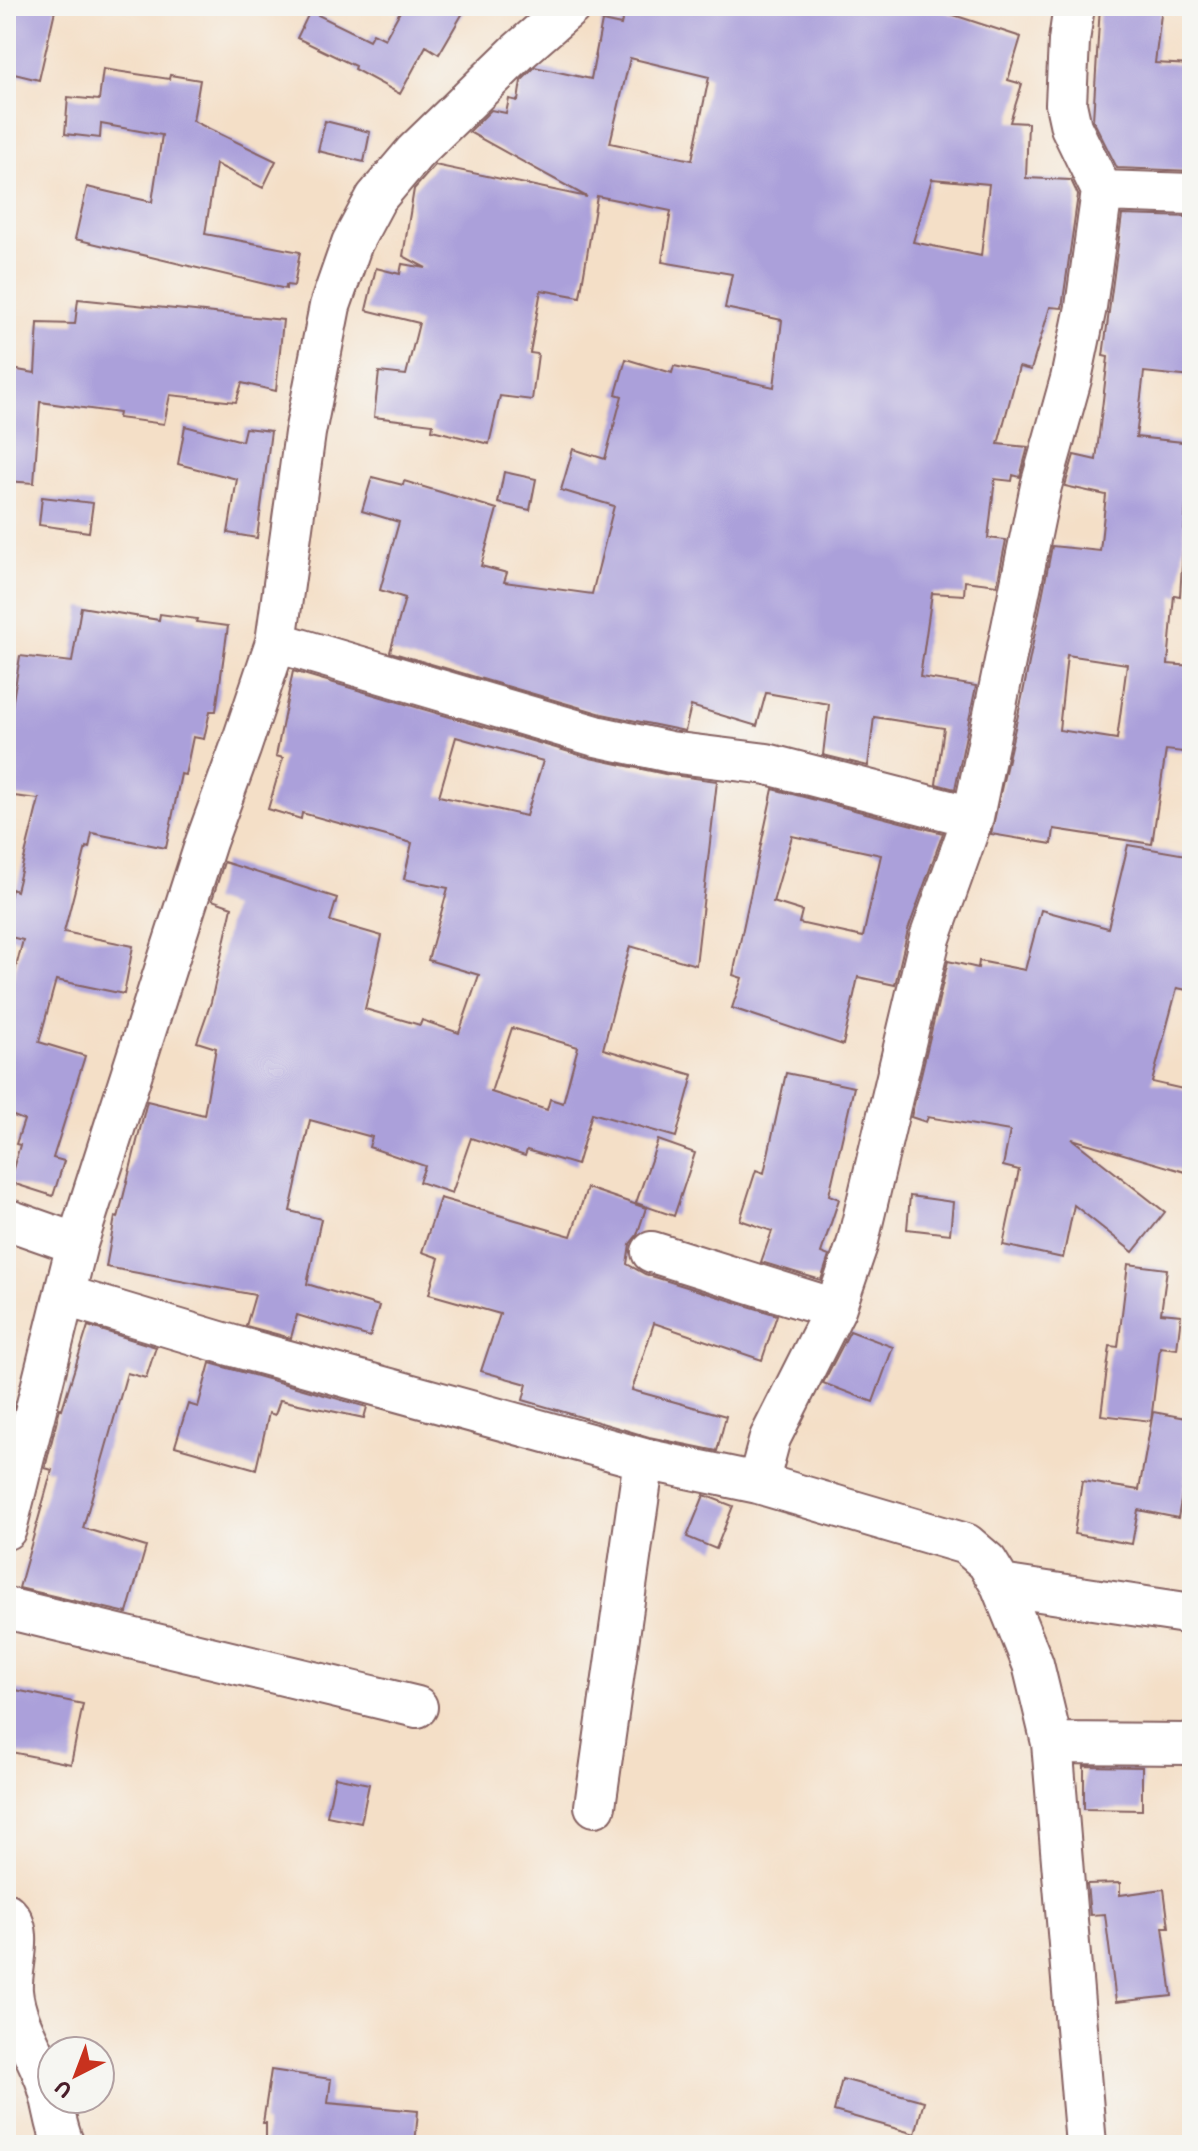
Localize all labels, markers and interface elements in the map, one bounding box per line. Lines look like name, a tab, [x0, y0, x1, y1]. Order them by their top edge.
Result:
north arrow	[36, 2035, 116, 2115]
text: U	[48, 2075, 77, 2104]

